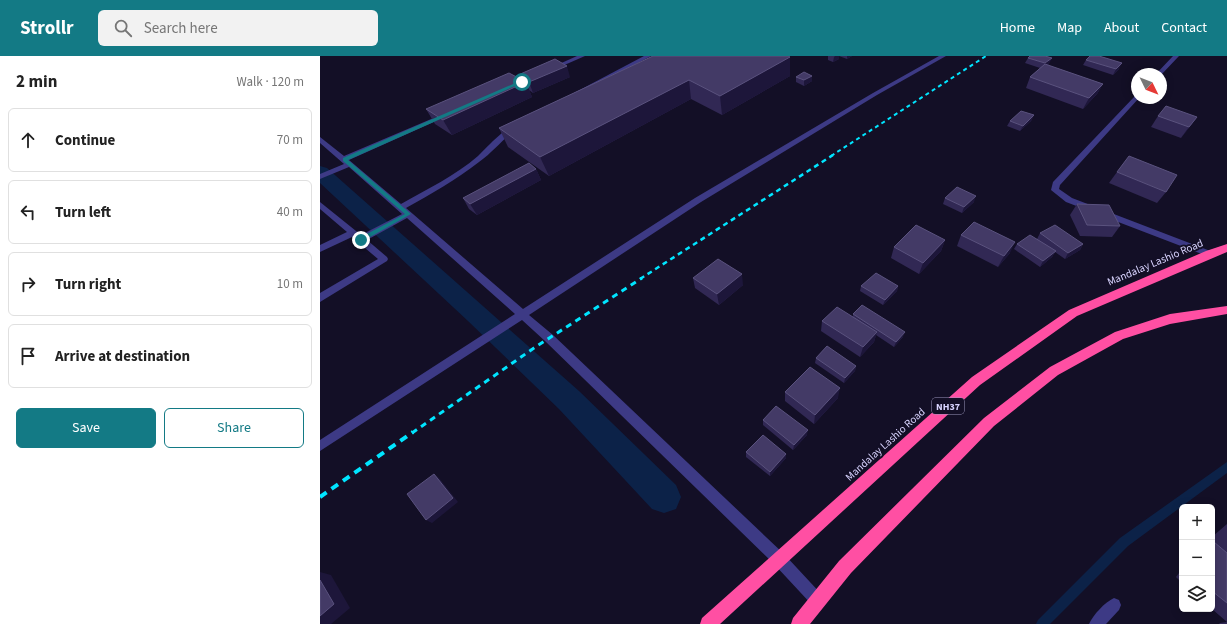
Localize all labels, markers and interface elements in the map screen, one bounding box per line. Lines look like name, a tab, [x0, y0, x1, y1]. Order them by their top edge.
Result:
search box	[98, 10, 378, 46]
text: Strollr	[20, 15, 74, 42]
icon: search	[112, 17, 134, 39]
text: Search here	[144, 18, 218, 39]
text: Home	[1000, 18, 1035, 38]
text: Map	[1057, 18, 1082, 38]
text: About	[1104, 18, 1139, 38]
text: Contact	[1161, 18, 1207, 38]
north arrow	[1131, 68, 1167, 104]
text: 2 min	[16, 70, 57, 94]
text: Walk · 120 m	[236, 73, 304, 91]
route start	[513, 73, 531, 91]
icon: ahead	[17, 129, 39, 151]
text: Continue	[55, 130, 115, 151]
text: 70 m	[277, 131, 303, 149]
icon: left	[17, 201, 39, 223]
text: Turn left	[55, 202, 111, 223]
text: 40 m	[277, 203, 303, 221]
route end	[352, 231, 370, 249]
street label: Mandalay Lashio Road	[1105, 235, 1205, 289]
icon: right	[17, 273, 39, 295]
text: Turn right	[55, 274, 121, 295]
text: 10 m	[277, 275, 303, 293]
icon: arrive	[17, 345, 39, 367]
text: Arrive at destination	[55, 346, 190, 367]
road number: NH37	[932, 398, 964, 414]
street label: Mandalay Lashio Road	[842, 404, 929, 484]
button: Save	[16, 408, 156, 448]
button: Share	[164, 408, 304, 448]
map controls	[1179, 504, 1215, 612]
button: +	[1179, 504, 1215, 540]
button: −	[1179, 540, 1215, 576]
button: layers	[1179, 576, 1215, 612]

